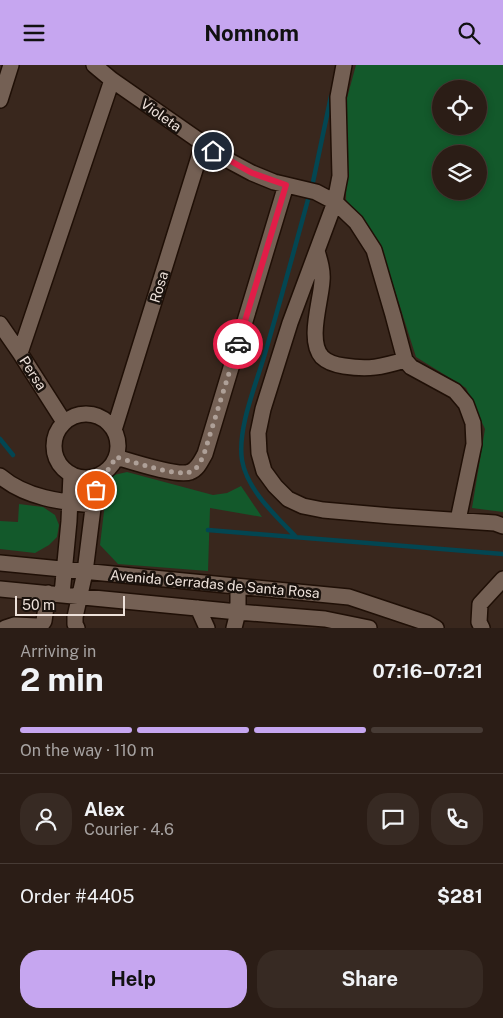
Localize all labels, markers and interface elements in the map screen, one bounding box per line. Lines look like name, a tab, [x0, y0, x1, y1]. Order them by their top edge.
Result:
icon: menu	[20, 19, 48, 47]
icon: search	[455, 19, 483, 47]
text: Nomnom	[204, 20, 299, 46]
map controls	[432, 80, 487, 200]
button: locate	[432, 80, 487, 135]
street label: Violeta	[138, 95, 184, 135]
pin	[192, 130, 234, 172]
icon: home	[199, 137, 227, 165]
button: layers	[432, 145, 487, 200]
street label: Rosa	[147, 269, 171, 305]
courier	[213, 319, 263, 369]
icon: car	[224, 330, 252, 358]
street label: Persa	[16, 353, 50, 393]
pin	[75, 469, 117, 511]
icon: bag	[82, 476, 110, 504]
street label: Avenida Cerradas de Santa Rosa	[110, 567, 320, 601]
scale bar	[15, 593, 125, 616]
text: 50 m	[22, 597, 55, 613]
text: Arriving in	[20, 642, 96, 661]
text: 07:16–07:21	[373, 660, 483, 682]
text: 2 min	[20, 661, 104, 698]
text: On the way · 110 m	[20, 741, 154, 760]
button: person	[20, 793, 72, 845]
button: chat	[367, 793, 419, 845]
button: phone	[431, 793, 483, 845]
text: Alex	[84, 798, 125, 820]
text: Courier · 4.6	[84, 820, 174, 839]
text: Order #4405	[20, 885, 134, 907]
text: $281	[437, 885, 483, 907]
button: Help	[20, 950, 247, 1008]
button: Share	[257, 950, 483, 1008]

